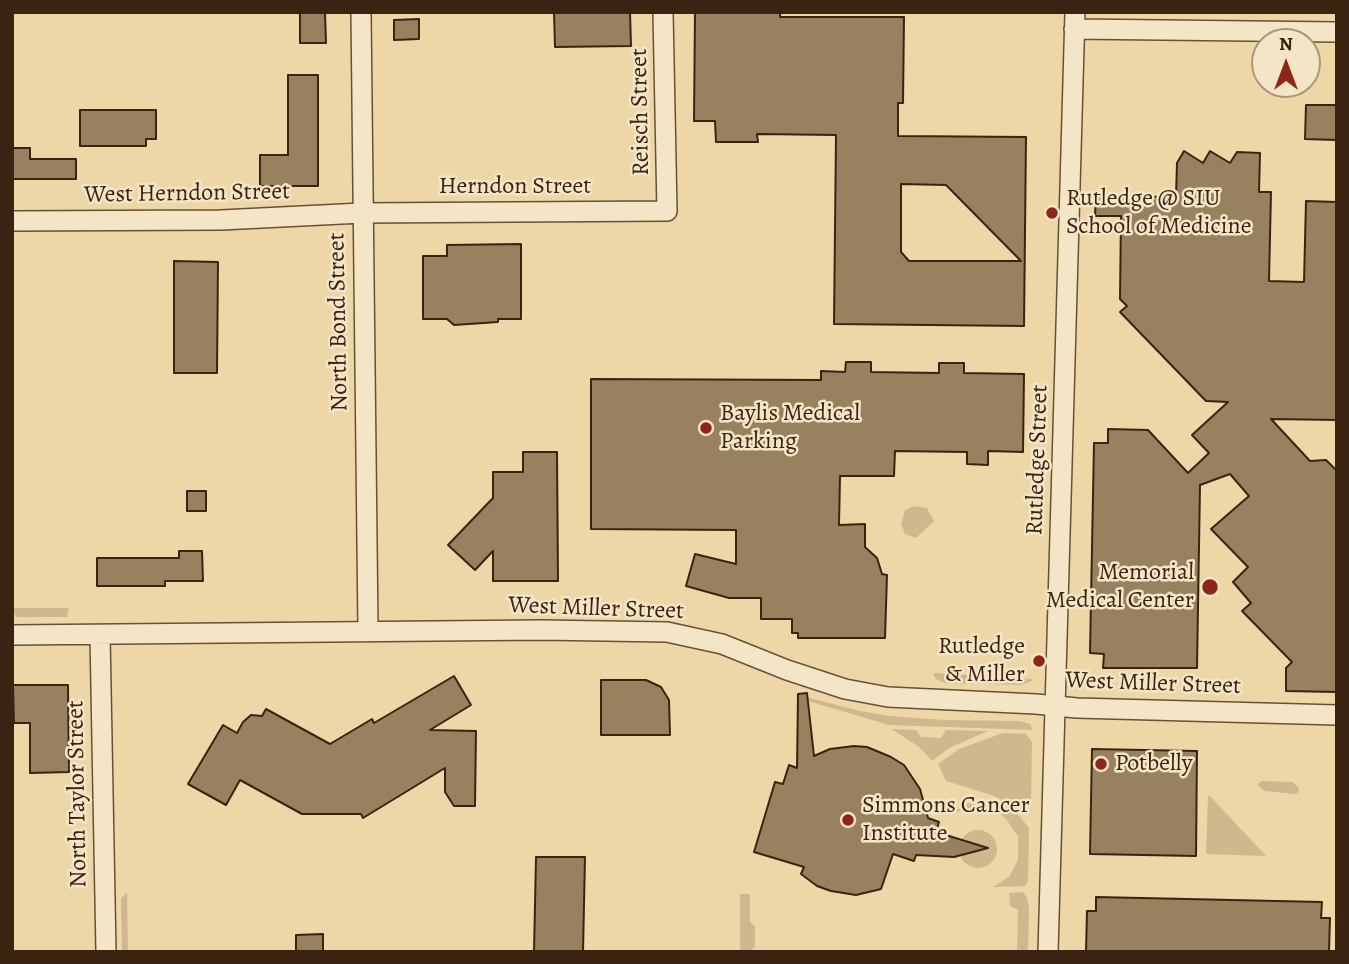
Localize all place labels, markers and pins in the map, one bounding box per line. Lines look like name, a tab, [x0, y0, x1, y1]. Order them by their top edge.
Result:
place label: Rutledge @ SIU School of Medicine	[1066, 185, 1251, 241]
marker: Rutledge @ SIU School of Medicine	[1044, 205, 1060, 221]
place label: Baylis Medical Parking	[720, 400, 860, 456]
marker: Baylis Medical Parking	[698, 420, 714, 436]
place label: Memorial Medical Center	[1046, 559, 1194, 615]
marker: Memorial Medical Center	[1200, 577, 1220, 597]
place label: Rutledge & Miller	[938, 633, 1025, 689]
marker: Rutledge & Miller	[1031, 653, 1047, 669]
place label: Potbelly	[1115, 750, 1192, 778]
marker: Potbelly	[1093, 756, 1109, 772]
place label: Simmons Cancer Institute	[862, 792, 1030, 848]
marker: Simmons Cancer Institute	[840, 812, 856, 828]

